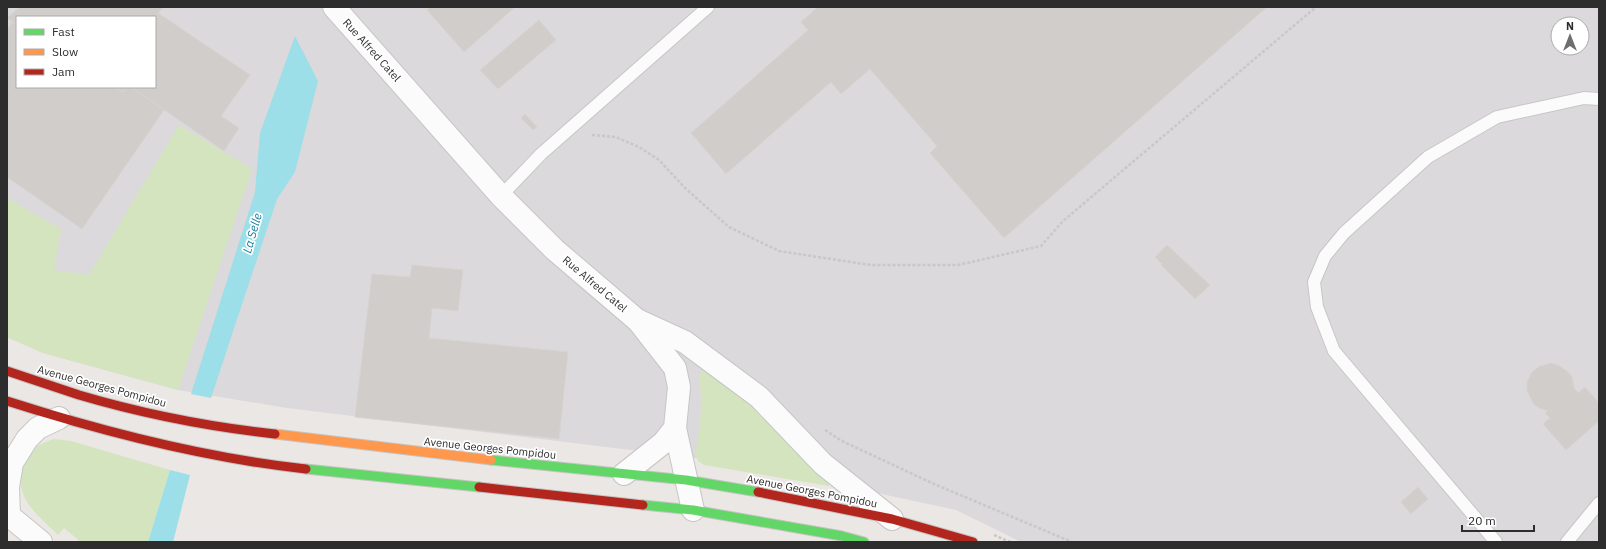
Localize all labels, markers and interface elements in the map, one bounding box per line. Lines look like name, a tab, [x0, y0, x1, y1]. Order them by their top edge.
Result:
legend	[16, 16, 156, 88]
street label: Rue Alfred Catel	[340, 16, 404, 84]
north arrow	[1550, 16, 1590, 56]
text: N	[1566, 19, 1574, 33]
text: Fast	[52, 24, 75, 39]
text: Slow	[52, 44, 78, 59]
text: Jam	[52, 64, 75, 79]
water label: La Selle	[239, 211, 265, 255]
street label: Rue Alfred Catel	[560, 253, 630, 315]
street label: Avenue Georges Pompidou	[36, 362, 168, 410]
street label: Avenue Georges Pompidou	[423, 434, 557, 462]
street label: Avenue Georges Pompidou	[745, 471, 879, 511]
scale bar	[1462, 507, 1534, 533]
text: 20 m	[1468, 513, 1496, 528]

